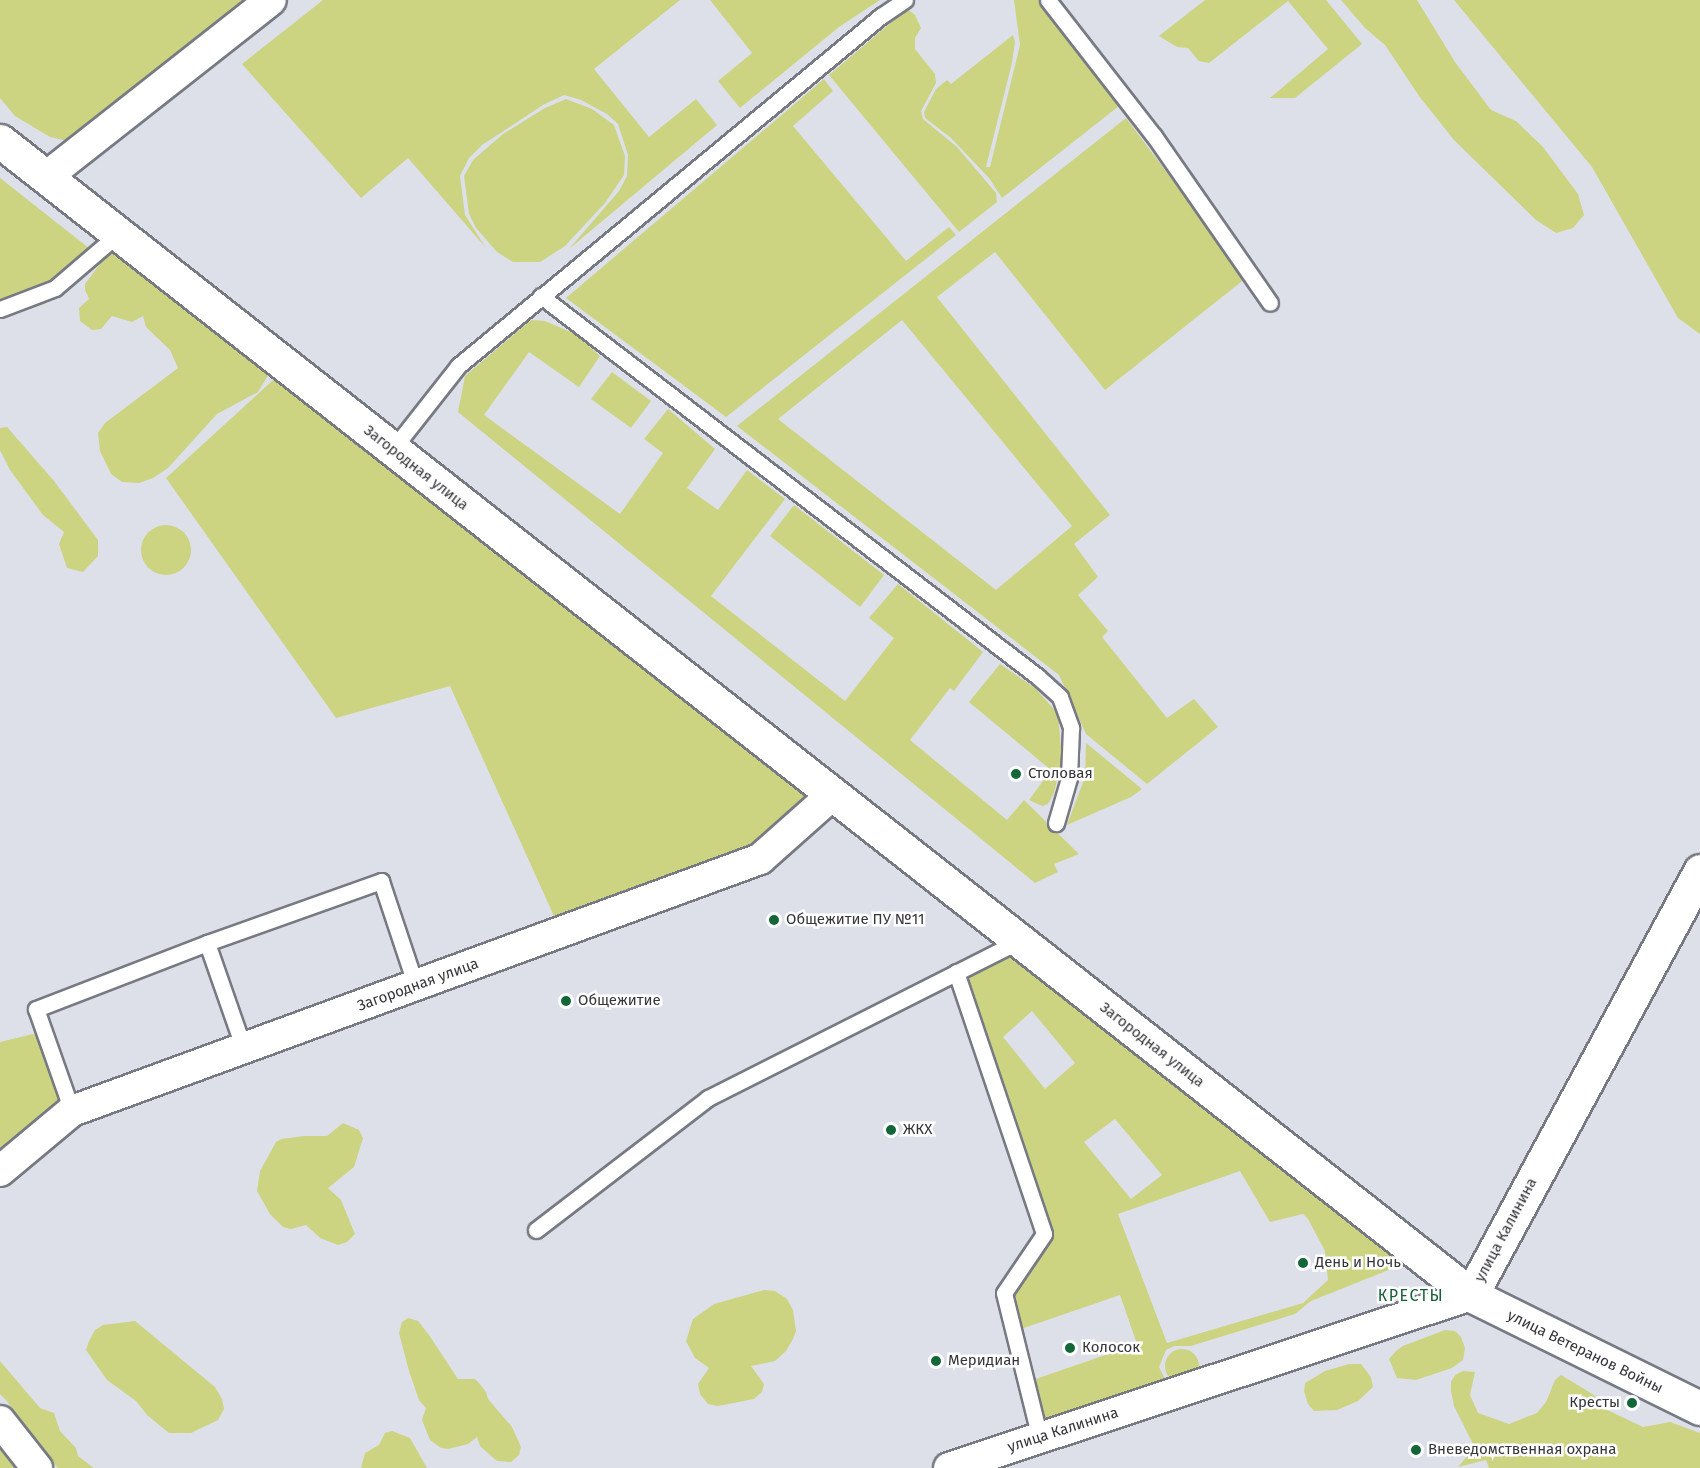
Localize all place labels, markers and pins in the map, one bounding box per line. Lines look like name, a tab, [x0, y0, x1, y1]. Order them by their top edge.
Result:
place label: Столовая	[1028, 765, 1093, 783]
marker: Столовая	[1009, 767, 1023, 781]
place label: Общежитие ПУ №11	[786, 911, 924, 929]
marker: Общежитие ПУ №11	[767, 913, 781, 927]
place label: Общежитие	[578, 992, 661, 1010]
marker: Общежитие	[559, 994, 573, 1008]
place label: ЖКХ	[903, 1121, 932, 1139]
marker: ЖКХ	[884, 1123, 898, 1137]
place label: День и Ночь	[1315, 1254, 1401, 1272]
marker: День и Ночь	[1296, 1256, 1310, 1270]
place label: Колосок	[1082, 1339, 1140, 1357]
marker: Колосок	[1063, 1341, 1077, 1355]
place label: Меридиан	[948, 1352, 1020, 1370]
marker: Меридиан	[929, 1354, 943, 1368]
place label: Кресты	[1569, 1394, 1620, 1412]
marker: Кресты	[1625, 1396, 1639, 1410]
place label: Вневедомственная охрана	[1428, 1441, 1616, 1459]
marker: Вневедомственная охрана	[1409, 1443, 1423, 1457]

